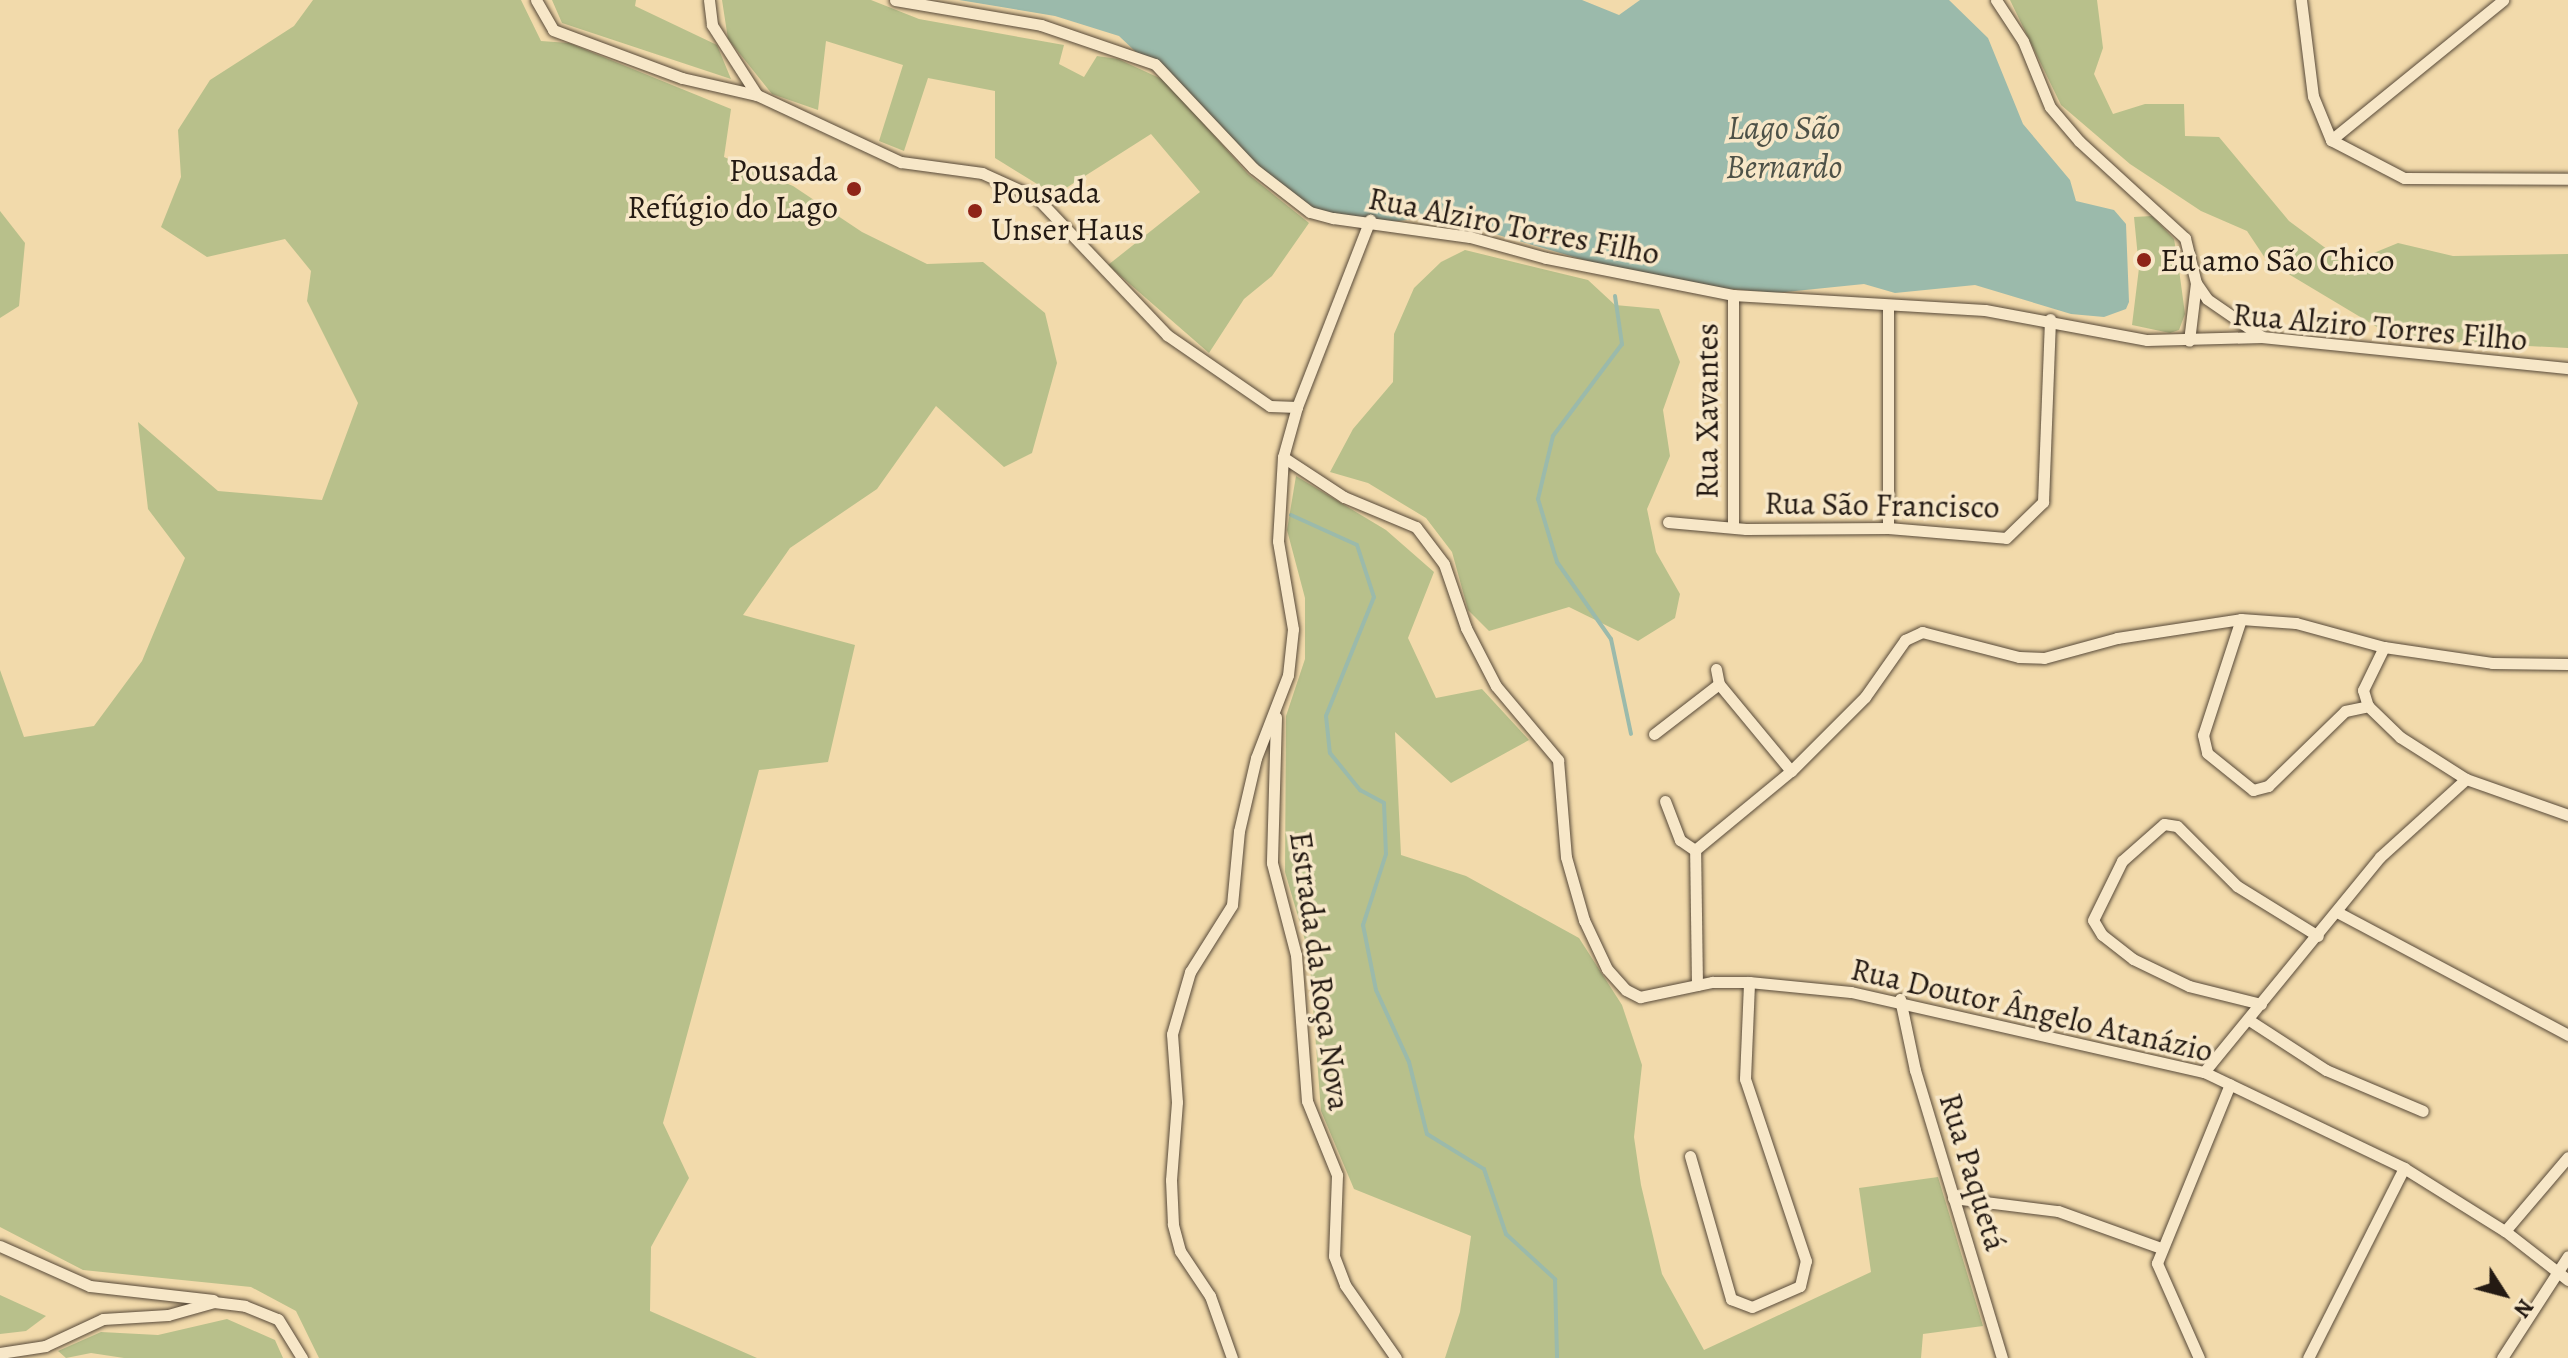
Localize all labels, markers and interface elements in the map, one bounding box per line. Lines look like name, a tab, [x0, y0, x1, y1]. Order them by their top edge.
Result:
water label: Lago São Bernardo	[1726, 107, 1842, 186]
place label: Pousada Refúgio do Lago	[627, 152, 838, 227]
place label: Pousada Unser Haus	[991, 174, 1144, 249]
street label: Rua Alziro Torres Filho	[1365, 179, 1663, 273]
marker: Pousada Refúgio do Lago	[845, 180, 863, 198]
marker: Pousada Unser Haus	[966, 202, 984, 220]
place label: Eu amo São Chico	[2160, 241, 2394, 279]
marker: Eu amo São Chico	[2135, 251, 2153, 269]
street label: Rua Alziro Torres Filho	[2231, 295, 2529, 359]
street label: Rua Xavantes	[1688, 323, 1726, 499]
street label: Rua São Francisco	[1764, 484, 2000, 526]
street label: Estrada da Roça Nova	[1281, 829, 1359, 1113]
street label: Rua Doutor Ângelo Atanázio	[1847, 950, 2217, 1070]
street label: Rua Paquetá	[1931, 1089, 2015, 1255]
north arrow	[2464, 1254, 2544, 1334]
text: N	[2507, 1293, 2540, 1323]

